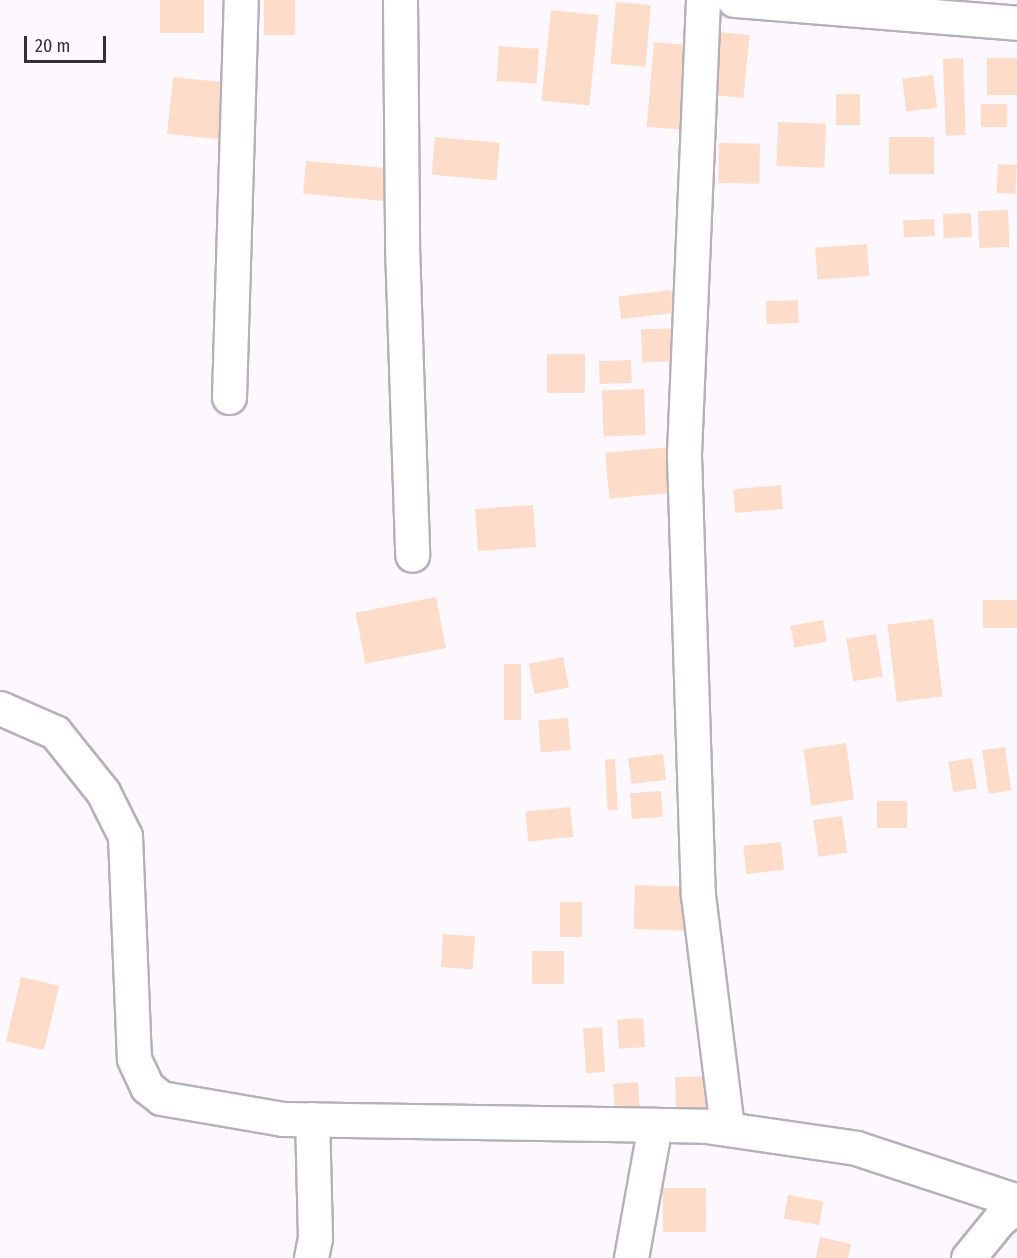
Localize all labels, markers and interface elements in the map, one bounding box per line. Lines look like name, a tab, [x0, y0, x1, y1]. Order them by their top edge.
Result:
scale bar	[27, 24, 110, 62]
text: 20 m	[35, 35, 70, 57]

